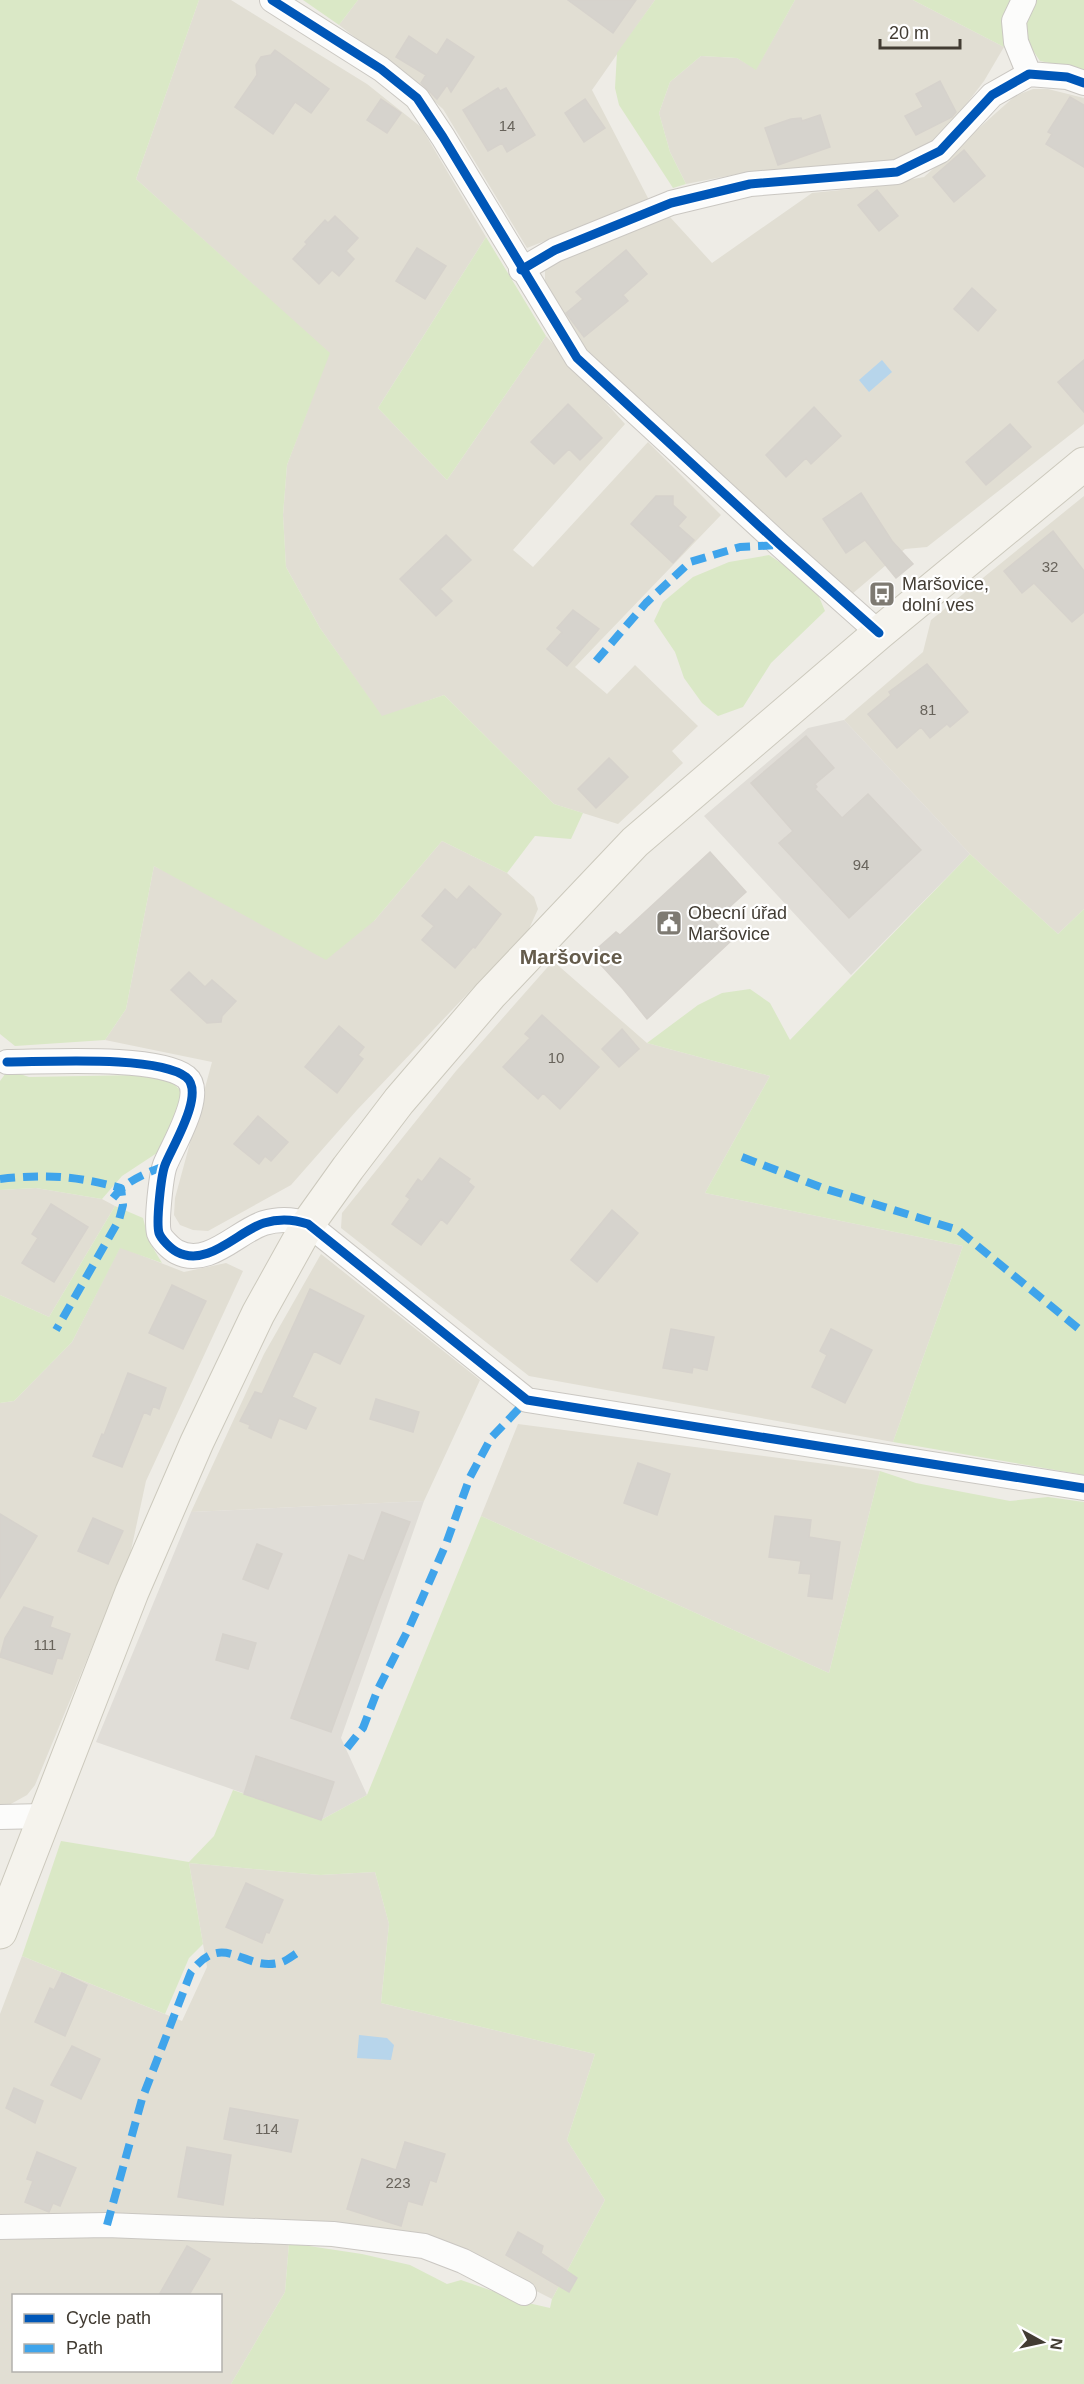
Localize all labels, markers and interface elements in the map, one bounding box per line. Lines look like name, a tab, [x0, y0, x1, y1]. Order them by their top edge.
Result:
scale bar	[880, 12, 960, 50]
text: 20 m	[889, 23, 929, 43]
house number: 14	[499, 117, 515, 134]
house number: 32	[1042, 558, 1058, 575]
place label: Maršovice, dolní ves	[902, 574, 989, 615]
bus stop icon: Maršovice, dolní ves	[867, 579, 897, 609]
house number: 81	[920, 701, 936, 718]
house number: 94	[853, 856, 869, 873]
place label: Obecní úřad Maršovice	[688, 903, 787, 944]
public building icon: Obecní úřad Maršovice	[654, 908, 684, 938]
district label: Maršovice	[520, 945, 622, 968]
house number: 10	[548, 1049, 564, 1066]
house number: 111	[34, 1636, 56, 1653]
house number: 114	[255, 2120, 279, 2137]
house number: 223	[385, 2174, 411, 2191]
legend	[12, 2294, 222, 2372]
text: Cycle path	[66, 2308, 151, 2328]
north arrow	[1012, 2312, 1072, 2372]
text: N	[1047, 2337, 1066, 2351]
text: Path	[66, 2338, 103, 2358]

